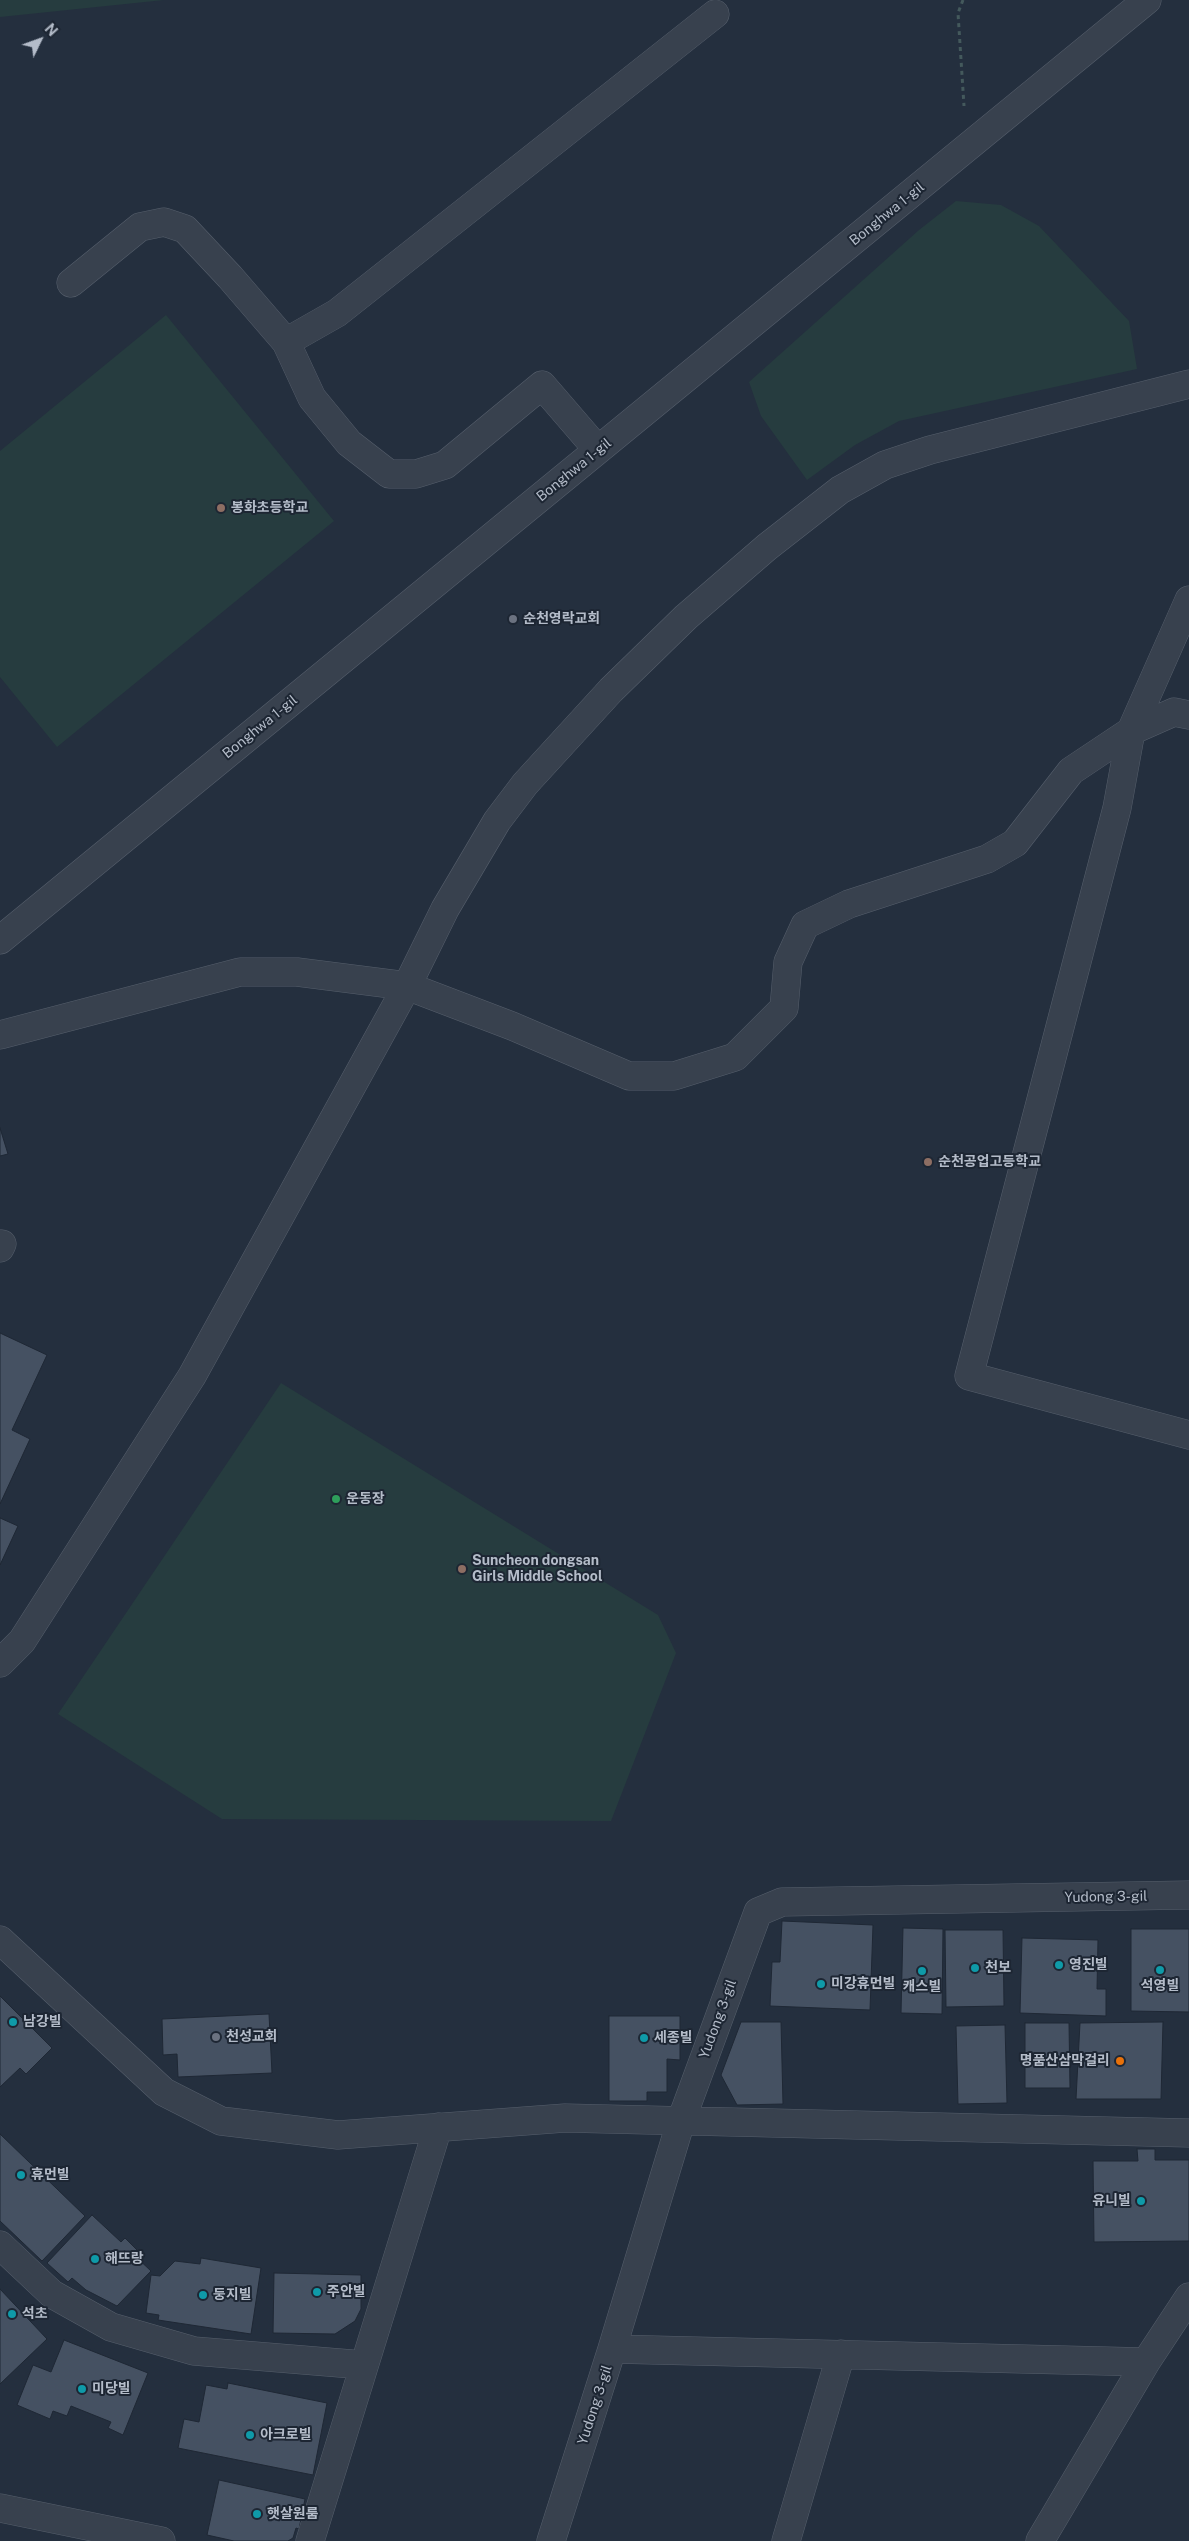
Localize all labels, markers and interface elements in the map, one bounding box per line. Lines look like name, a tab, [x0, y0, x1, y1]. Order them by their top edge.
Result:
north arrow	[15, 15, 65, 65]
text: N	[42, 21, 61, 39]
street label: Bonghwa 1-gil	[846, 179, 928, 249]
street label: Bonghwa 1-gil	[533, 435, 615, 505]
place label: 봉화초등학교	[231, 500, 308, 516]
marker: 봉화초등학교	[215, 502, 227, 514]
place label: 순천영락교회	[523, 611, 600, 627]
marker: 순천영락교회	[507, 613, 519, 625]
street label: Bonghwa 1-gil	[219, 692, 301, 762]
place label: 순천공업고등학교	[938, 1154, 1041, 1170]
marker: 순천공업고등학교	[922, 1156, 934, 1168]
place label: 운동장	[346, 1491, 385, 1507]
marker: 운동장	[330, 1493, 342, 1505]
place label: Suncheon dongsan Girls Middle School	[472, 1553, 602, 1585]
marker: Suncheon dongsan Girls Middle School	[456, 1563, 468, 1575]
street label: Yudong 3-gil	[1064, 1888, 1148, 1906]
place label: 영진빌	[1069, 1957, 1108, 1973]
marker: 영진빌	[1053, 1959, 1065, 1971]
place label: 천보	[985, 1960, 1011, 1976]
marker: 천보	[969, 1962, 981, 1974]
marker: 석영빌	[1154, 1964, 1166, 1976]
marker: 캐스빌	[916, 1965, 928, 1977]
place label: 미강휴먼빌	[831, 1976, 895, 1992]
street label: Yudong 3-gil	[696, 1977, 740, 2061]
marker: 미강휴먼빌	[815, 1978, 827, 1990]
place label: 석영빌	[1141, 1978, 1179, 1994]
place label: 캐스빌	[903, 1979, 941, 1995]
place label: 남강빌	[23, 2014, 62, 2030]
marker: 남강빌	[7, 2016, 19, 2028]
place label: 천성교회	[226, 2029, 278, 2045]
place label: 세종빌	[654, 2030, 693, 2046]
marker: 천성교회	[210, 2031, 222, 2043]
marker: 세종빌	[638, 2032, 650, 2044]
place label: 명품산삼막걸리	[1020, 2053, 1110, 2069]
marker: 명품산삼막걸리	[1114, 2055, 1126, 2067]
place label: 휴먼빌	[31, 2167, 70, 2183]
marker: 휴먼빌	[15, 2169, 27, 2181]
place label: 유니빌	[1092, 2193, 1131, 2209]
marker: 유니빌	[1135, 2195, 1147, 2207]
place label: 해뜨랑	[105, 2251, 144, 2267]
marker: 해뜨랑	[89, 2253, 101, 2265]
place label: 주안빌	[327, 2284, 366, 2300]
marker: 주안빌	[311, 2286, 323, 2298]
place label: 둥지빌	[213, 2287, 252, 2303]
marker: 둥지빌	[197, 2289, 209, 2301]
place label: 석초	[22, 2306, 48, 2322]
marker: 석초	[6, 2308, 18, 2320]
street label: Yudong 3-gil	[574, 2363, 616, 2447]
place label: 미당빌	[92, 2381, 131, 2397]
marker: 미당빌	[76, 2383, 88, 2395]
place label: 아크로빌	[260, 2427, 312, 2443]
marker: 아크로빌	[244, 2429, 256, 2441]
place label: 햇살원룸	[267, 2506, 319, 2522]
marker: 햇살원룸	[251, 2508, 263, 2520]

